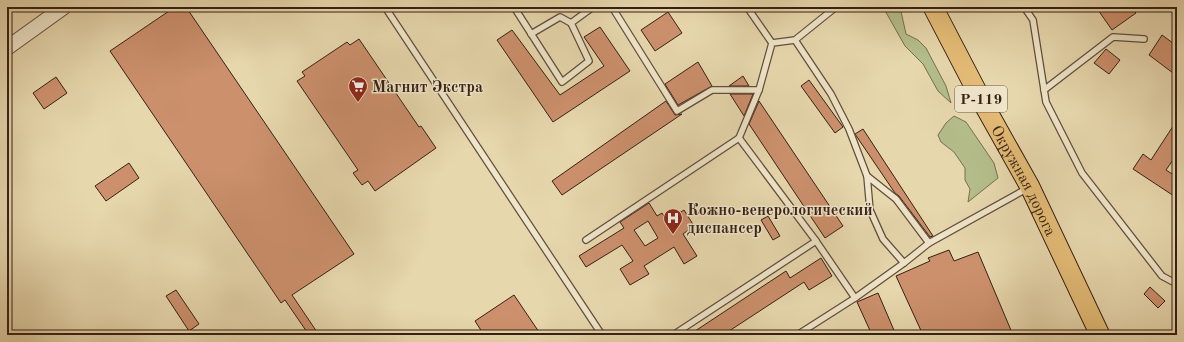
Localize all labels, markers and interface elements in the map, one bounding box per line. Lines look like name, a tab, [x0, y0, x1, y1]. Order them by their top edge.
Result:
supermarket icon: Магнит Экстра	[347, 75, 369, 103]
place label: Магнит Экстра	[372, 80, 483, 96]
road number: Р-119	[955, 86, 1007, 112]
street label: Окружная дорога	[987, 123, 1058, 239]
place label: Кожно-венерологический диспансер	[687, 203, 873, 237]
hospital icon: Кожно-венерологический диспансер	[662, 207, 684, 235]

